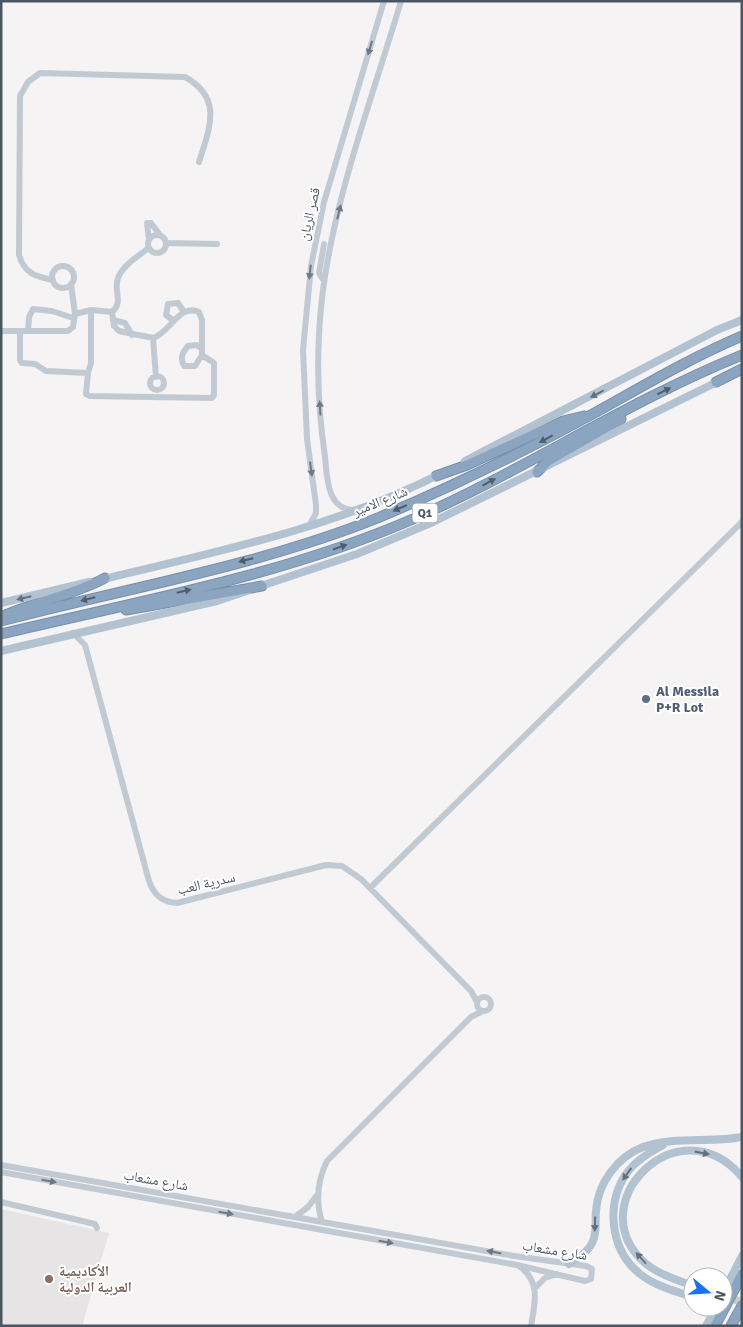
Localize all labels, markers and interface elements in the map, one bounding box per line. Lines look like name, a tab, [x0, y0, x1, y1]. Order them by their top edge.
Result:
one-way arrow	[365, 40, 373, 55]
street label: قصر الريان	[295, 186, 324, 242]
one-way arrow	[335, 205, 343, 220]
one-way arrow	[306, 265, 314, 281]
one-way arrow	[657, 387, 671, 395]
one-way arrow	[589, 390, 604, 398]
one-way arrow	[316, 400, 324, 416]
one-way arrow	[540, 434, 553, 443]
one-way arrow	[308, 461, 316, 477]
one-way arrow	[482, 478, 496, 486]
street label: شارع الامير	[349, 483, 410, 521]
road number: Q1	[412, 503, 438, 522]
one-way arrow	[392, 504, 407, 512]
one-way arrow	[333, 542, 348, 550]
one-way arrow	[238, 556, 253, 564]
one-way arrow	[176, 587, 191, 595]
one-way arrow	[17, 594, 32, 602]
one-way arrow	[81, 595, 96, 603]
place label: Al Messila P+R Lot	[656, 683, 719, 716]
marker: Al Messila P+R Lot	[640, 693, 652, 705]
street label: سدرية العب	[175, 869, 237, 898]
one-way arrow	[694, 1150, 710, 1158]
street label: شارع مشعاب	[122, 1166, 190, 1196]
one-way arrow	[622, 1167, 632, 1181]
one-way arrow	[42, 1178, 58, 1186]
one-way arrow	[219, 1210, 235, 1218]
one-way arrow	[591, 1216, 599, 1232]
street label: شارع مشعاب	[521, 1237, 589, 1265]
one-way arrow	[379, 1239, 395, 1247]
one-way arrow	[486, 1248, 502, 1256]
one-way arrow	[636, 1252, 647, 1265]
place label: الأكاديمية العربية الدولية	[59, 1263, 132, 1296]
north arrow	[683, 1267, 733, 1317]
marker: الأكاديمية العربية الدولية	[43, 1273, 55, 1285]
text: N	[710, 1289, 729, 1303]

